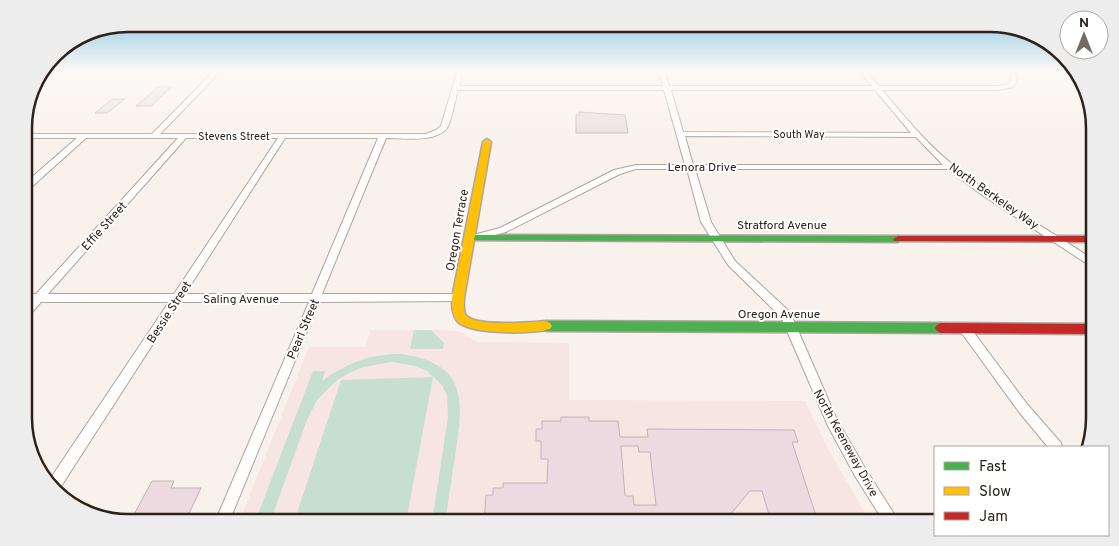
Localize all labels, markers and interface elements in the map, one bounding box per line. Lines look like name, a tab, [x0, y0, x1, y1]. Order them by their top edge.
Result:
north arrow	[1059, 10, 1109, 60]
text: N	[1079, 15, 1089, 32]
street label: South Way	[773, 128, 825, 142]
street label: Stevens Street	[198, 130, 270, 144]
street label: Lenora Drive	[668, 160, 736, 176]
street label: North Berkeley Way	[945, 160, 1042, 234]
street label: Oregon Terrace	[443, 188, 473, 272]
street label: Effie Street	[79, 199, 131, 255]
street label: Stratford Avenue	[737, 218, 827, 234]
street label: Bessie Street	[144, 278, 196, 347]
street label: Saling Avenue	[203, 292, 279, 308]
street label: Pearl Street	[284, 297, 324, 362]
street label: Oregon Avenue	[738, 307, 820, 323]
street label: North Keeneway Drive	[809, 387, 881, 500]
legend	[934, 446, 1109, 536]
text: Fast	[979, 458, 1007, 477]
text: Slow	[979, 483, 1011, 502]
text: Jam	[979, 508, 1008, 527]

